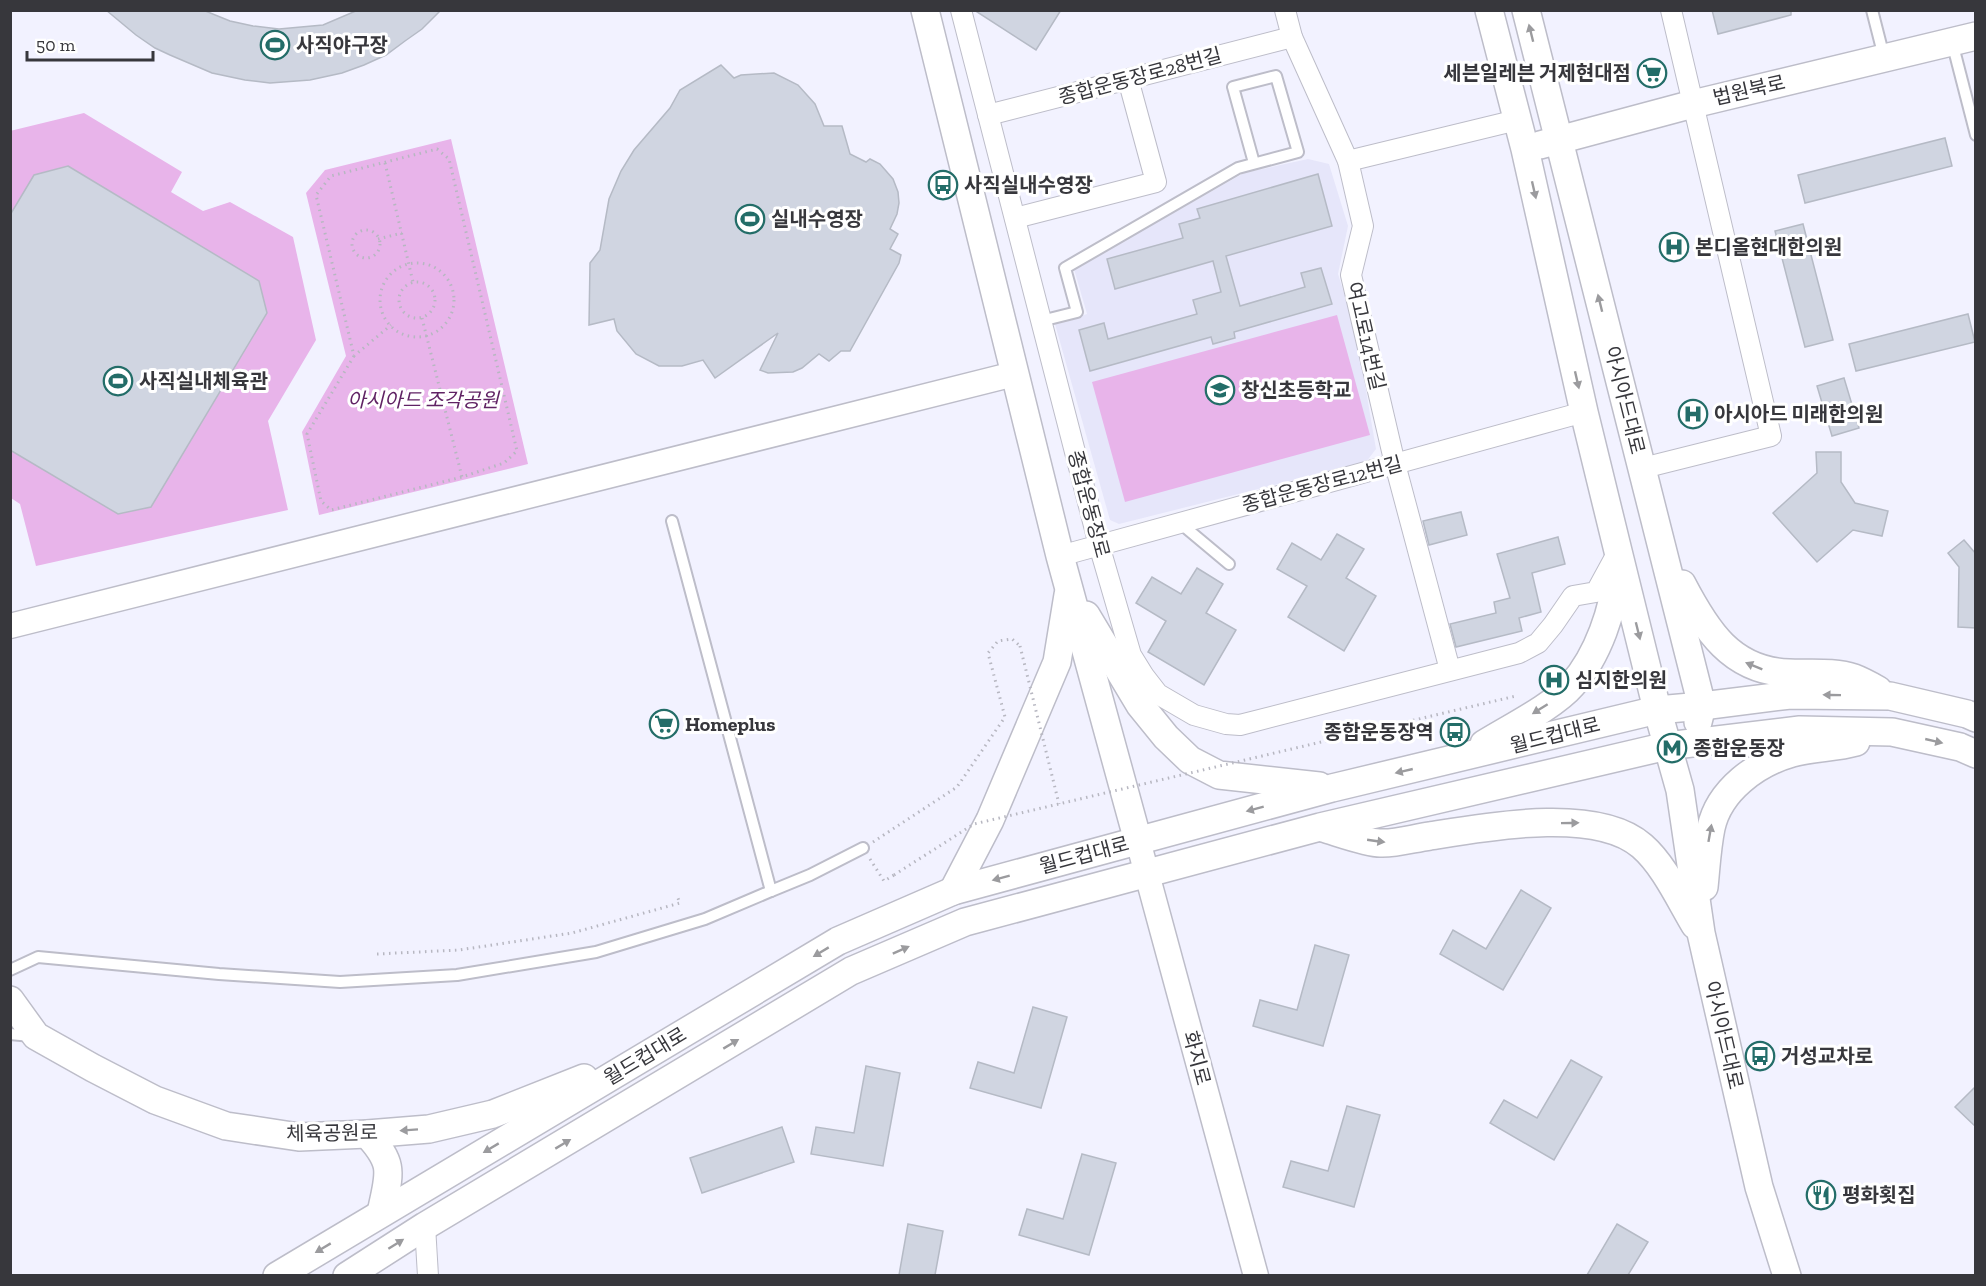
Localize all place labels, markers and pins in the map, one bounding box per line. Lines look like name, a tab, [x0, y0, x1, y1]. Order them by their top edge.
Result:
sports icon: 사직야구장	[259, 29, 291, 61]
place label: 사직야구장	[296, 33, 388, 57]
supermarket icon: 세븐일레븐 거제현대점	[1636, 57, 1668, 89]
place label: 세븐일레븐 거제현대점	[1443, 61, 1631, 85]
bus stop icon: 사직실내수영장	[927, 169, 959, 201]
place label: 사직실내수영장	[964, 173, 1093, 197]
sports icon: 실내수영장	[734, 203, 766, 235]
place label: 실내수영장	[771, 207, 863, 231]
hospital icon: 본디올현대한의원	[1658, 231, 1690, 263]
place label: 본디올현대한의원	[1695, 235, 1842, 259]
sports icon: 사직실내체육관	[102, 365, 134, 397]
place label: 사직실내체육관	[139, 369, 268, 393]
school or university icon: 창신초등학교	[1204, 374, 1236, 406]
place label: 창신초등학교	[1241, 378, 1351, 402]
hospital icon: 아시아드 미래한의원	[1677, 398, 1709, 430]
place label: 아시아드 미래한의원	[1714, 402, 1883, 426]
hospital icon: 심지한의원	[1538, 664, 1570, 696]
place label: 심지한의원	[1575, 668, 1667, 692]
supermarket icon: Homeplus	[648, 708, 680, 740]
place label: Homeplus	[685, 712, 775, 736]
bus stop icon: 종합운동장역	[1439, 716, 1471, 748]
place label: 종합운동장역	[1324, 720, 1434, 744]
metro station icon: 종합운동장	[1656, 732, 1688, 764]
place label: 종합운동장	[1693, 736, 1785, 760]
bus stop icon: 거성교차로	[1744, 1040, 1776, 1072]
place label: 거성교차로	[1781, 1044, 1873, 1068]
restaurant icon: 평화횟집	[1805, 1179, 1837, 1211]
place label: 평화횟집	[1842, 1183, 1916, 1207]

